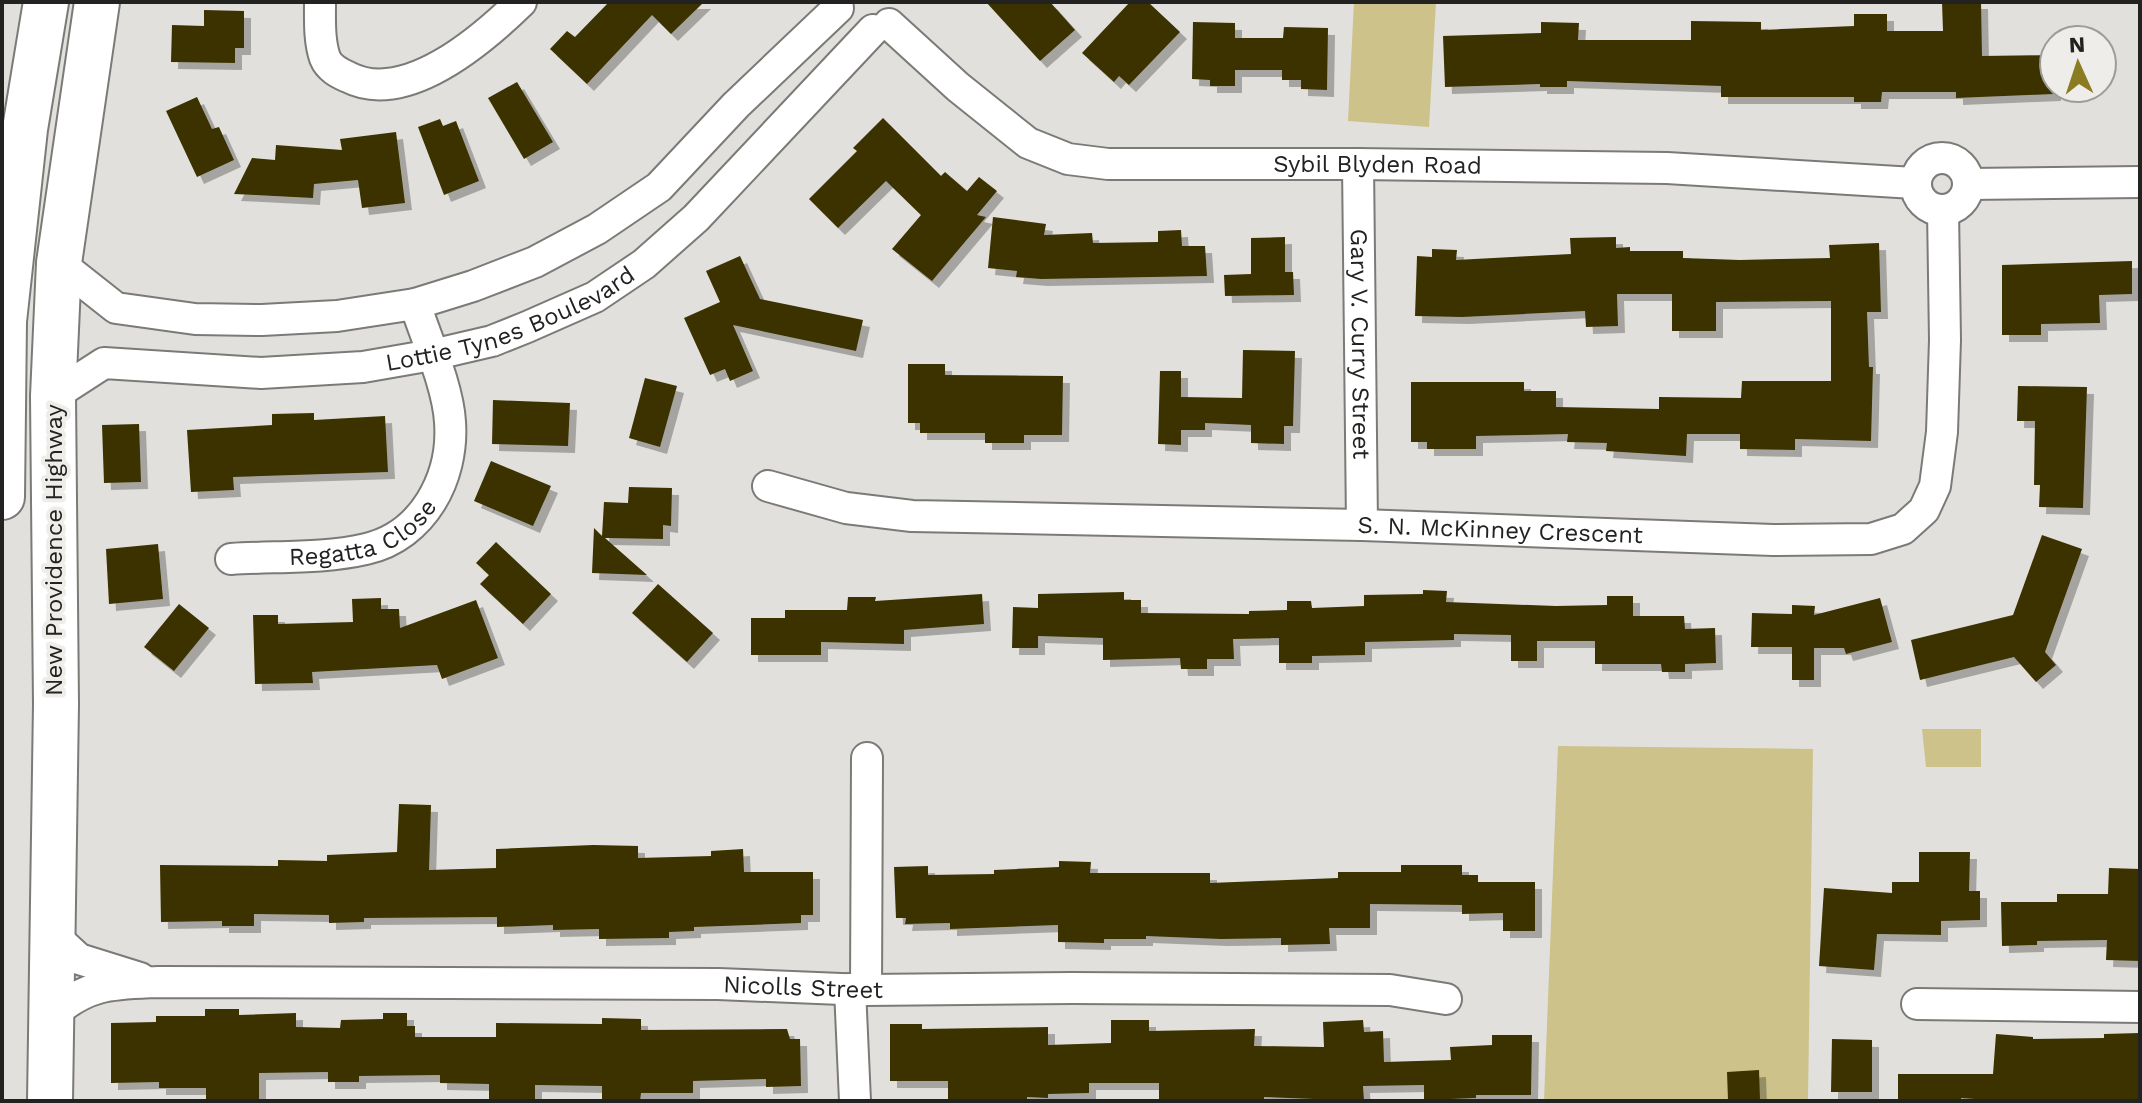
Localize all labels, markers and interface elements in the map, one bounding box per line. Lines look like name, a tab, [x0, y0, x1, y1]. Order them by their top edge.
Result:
north arrow	[2038, 24, 2118, 104]
text: N	[2068, 32, 2086, 57]
street label: Sybil Blyden Road	[1273, 150, 1482, 180]
street label: Gary V. Curry Street	[1345, 229, 1375, 459]
street label: Lottie Tynes Boulevard	[383, 260, 640, 377]
street label: New Providence Highway	[40, 404, 68, 696]
street label: Regatta Close	[289, 494, 442, 571]
street label: S. N. McKinney Crescent	[1357, 511, 1643, 549]
street label: Nicolls Street	[723, 970, 883, 1004]

